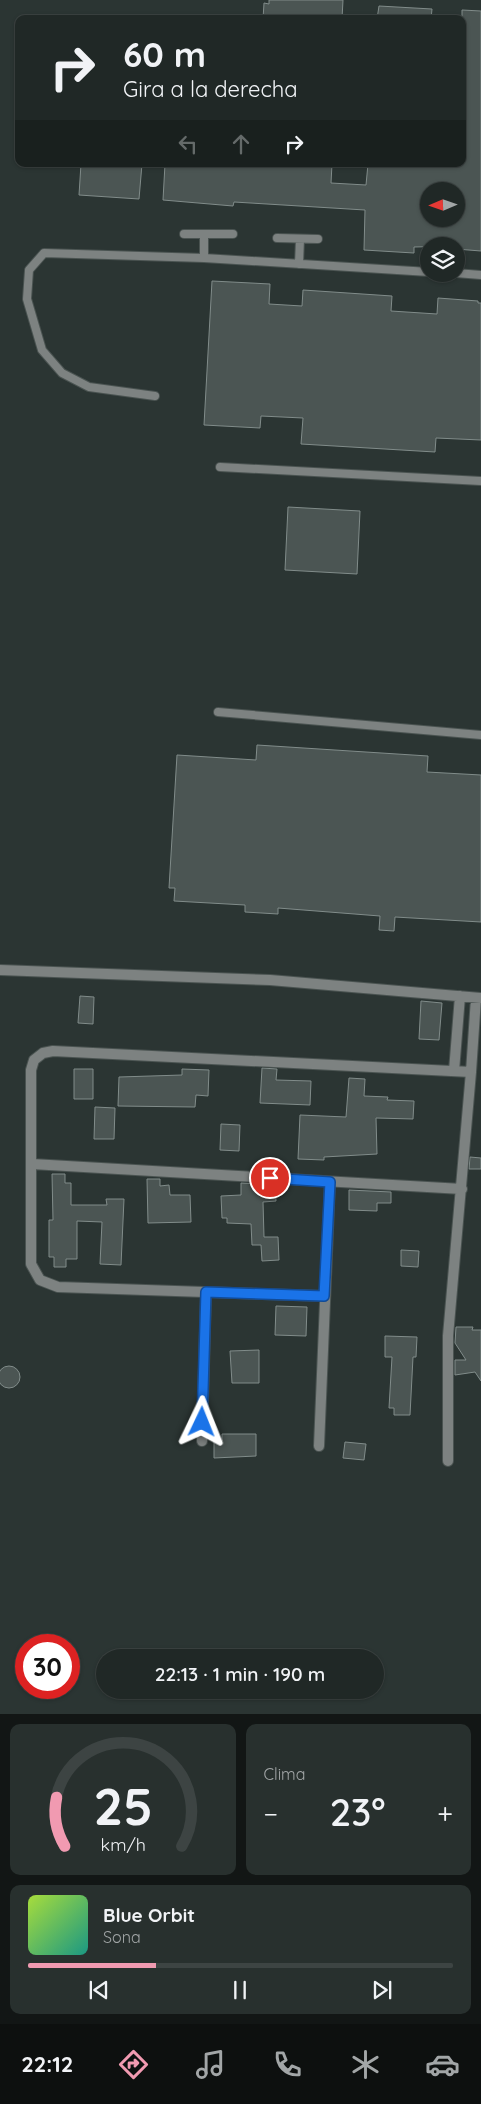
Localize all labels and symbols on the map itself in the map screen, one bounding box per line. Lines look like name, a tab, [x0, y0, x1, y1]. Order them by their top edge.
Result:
north arrow	[420, 182, 465, 228]
pin	[249, 1157, 291, 1199]
position arrow	[175, 1395, 227, 1447]
speed limit sign: 30	[15, 1634, 80, 1699]

